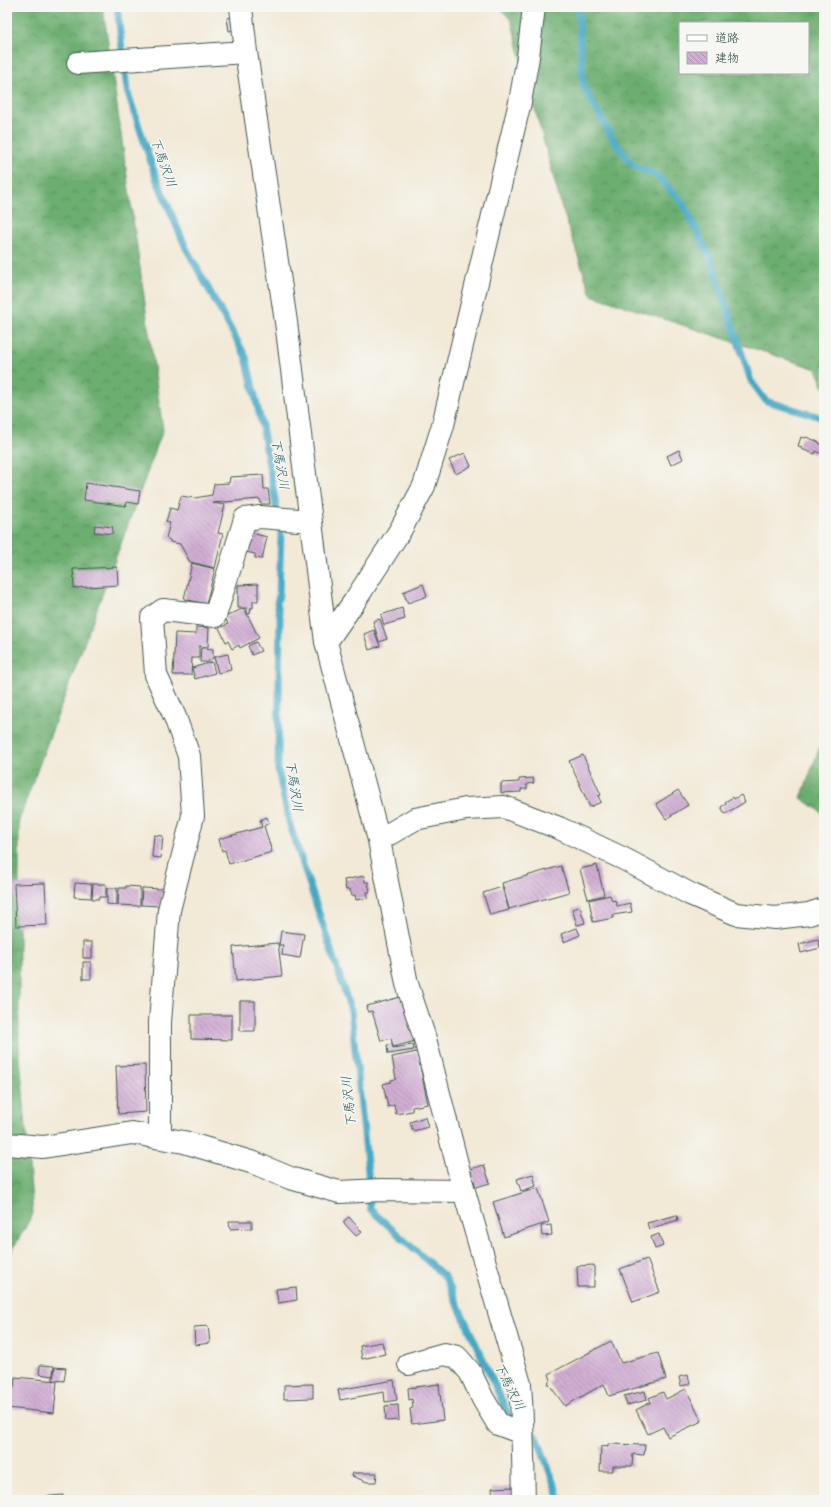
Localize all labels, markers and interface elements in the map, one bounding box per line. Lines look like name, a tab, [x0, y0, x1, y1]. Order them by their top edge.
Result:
legend	[679, 22, 809, 74]
text: 道路	[715, 30, 739, 47]
text: 建物	[715, 50, 739, 67]
water label: 下馬沢川	[146, 135, 180, 190]
water label: 下馬沢川	[267, 437, 293, 491]
water label: 下馬沢川	[281, 759, 307, 813]
water label: 下馬沢川	[337, 1075, 361, 1129]
water label: 下馬沢川	[489, 1359, 529, 1414]

